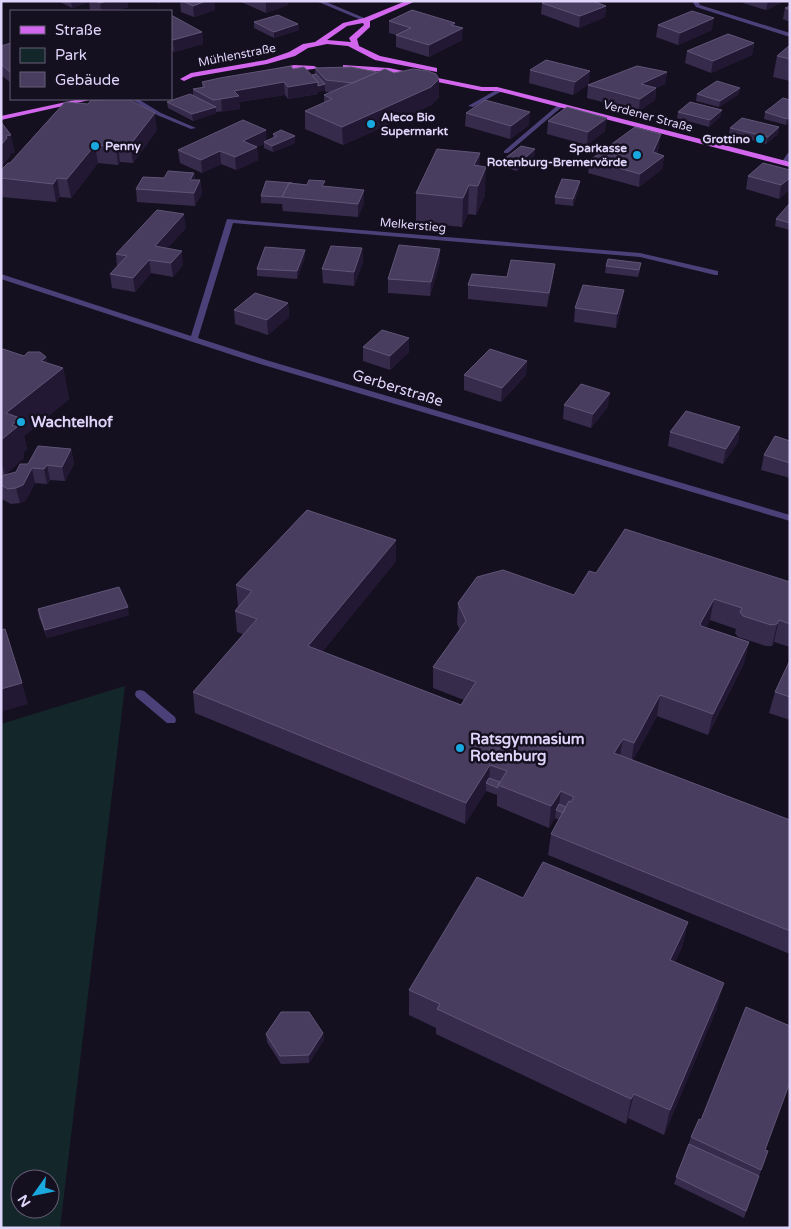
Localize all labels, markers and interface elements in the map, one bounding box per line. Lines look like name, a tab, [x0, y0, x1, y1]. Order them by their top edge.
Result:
legend	[10, 10, 172, 100]
text: Straße	[55, 21, 101, 39]
street label: Mühlenstraße	[197, 41, 277, 69]
text: Park	[55, 46, 87, 64]
text: Gebäude	[55, 71, 120, 89]
street label: Verdener Straße	[602, 97, 695, 135]
place label: Aleco Bio Supermarkt	[381, 110, 448, 139]
marker: Aleco Bio Supermarkt	[365, 118, 377, 130]
place label: Grottino	[702, 132, 750, 146]
marker: Grottino	[754, 133, 766, 145]
place label: Penny	[105, 139, 141, 154]
marker: Penny	[89, 140, 101, 152]
place label: Sparkasse Rotenburg-Bremervörde	[487, 141, 627, 170]
marker: Sparkasse Rotenburg-Bremervörde	[631, 149, 643, 161]
street label: Melkerstieg	[379, 215, 447, 235]
street label: Gerberstraße	[350, 366, 446, 410]
place label: Wachtelhof	[31, 413, 113, 431]
marker: Wachtelhof	[15, 416, 27, 428]
place label: Ratsgymnasium Rotenburg	[470, 730, 585, 766]
marker: Ratsgymnasium Rotenburg	[454, 742, 466, 754]
north arrow	[10, 1169, 60, 1219]
text: N	[14, 1191, 35, 1210]

